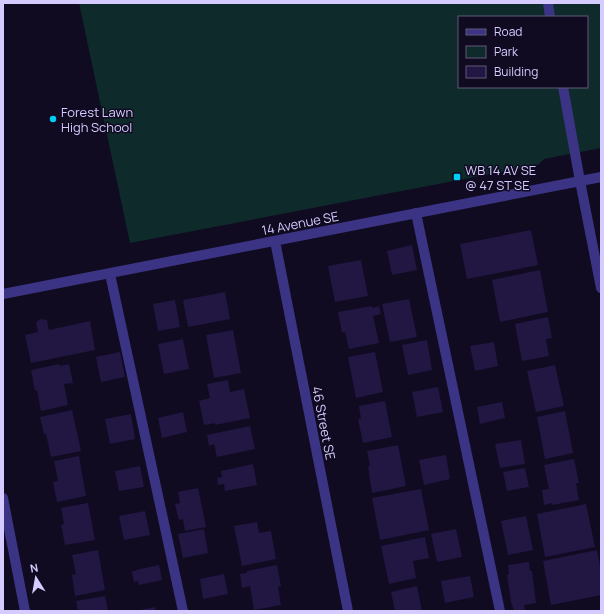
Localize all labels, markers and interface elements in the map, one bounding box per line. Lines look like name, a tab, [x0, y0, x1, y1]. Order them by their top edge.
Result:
legend	[458, 16, 588, 88]
text: Road	[494, 23, 522, 40]
text: Park	[494, 43, 519, 60]
text: Building	[494, 63, 538, 80]
place label: Forest Lawn High School	[61, 103, 133, 136]
marker: Forest Lawn High School	[48, 114, 58, 124]
place label: WB 14 AV SE @ 47 ST SE	[465, 161, 536, 194]
marker: WB 14 AV SE @ 47 ST SE	[452, 172, 462, 182]
street label: 14 Avenue SE	[260, 207, 340, 239]
street label: 46 Street SE	[308, 385, 340, 461]
north arrow	[16, 558, 56, 598]
text: N	[29, 560, 39, 576]

